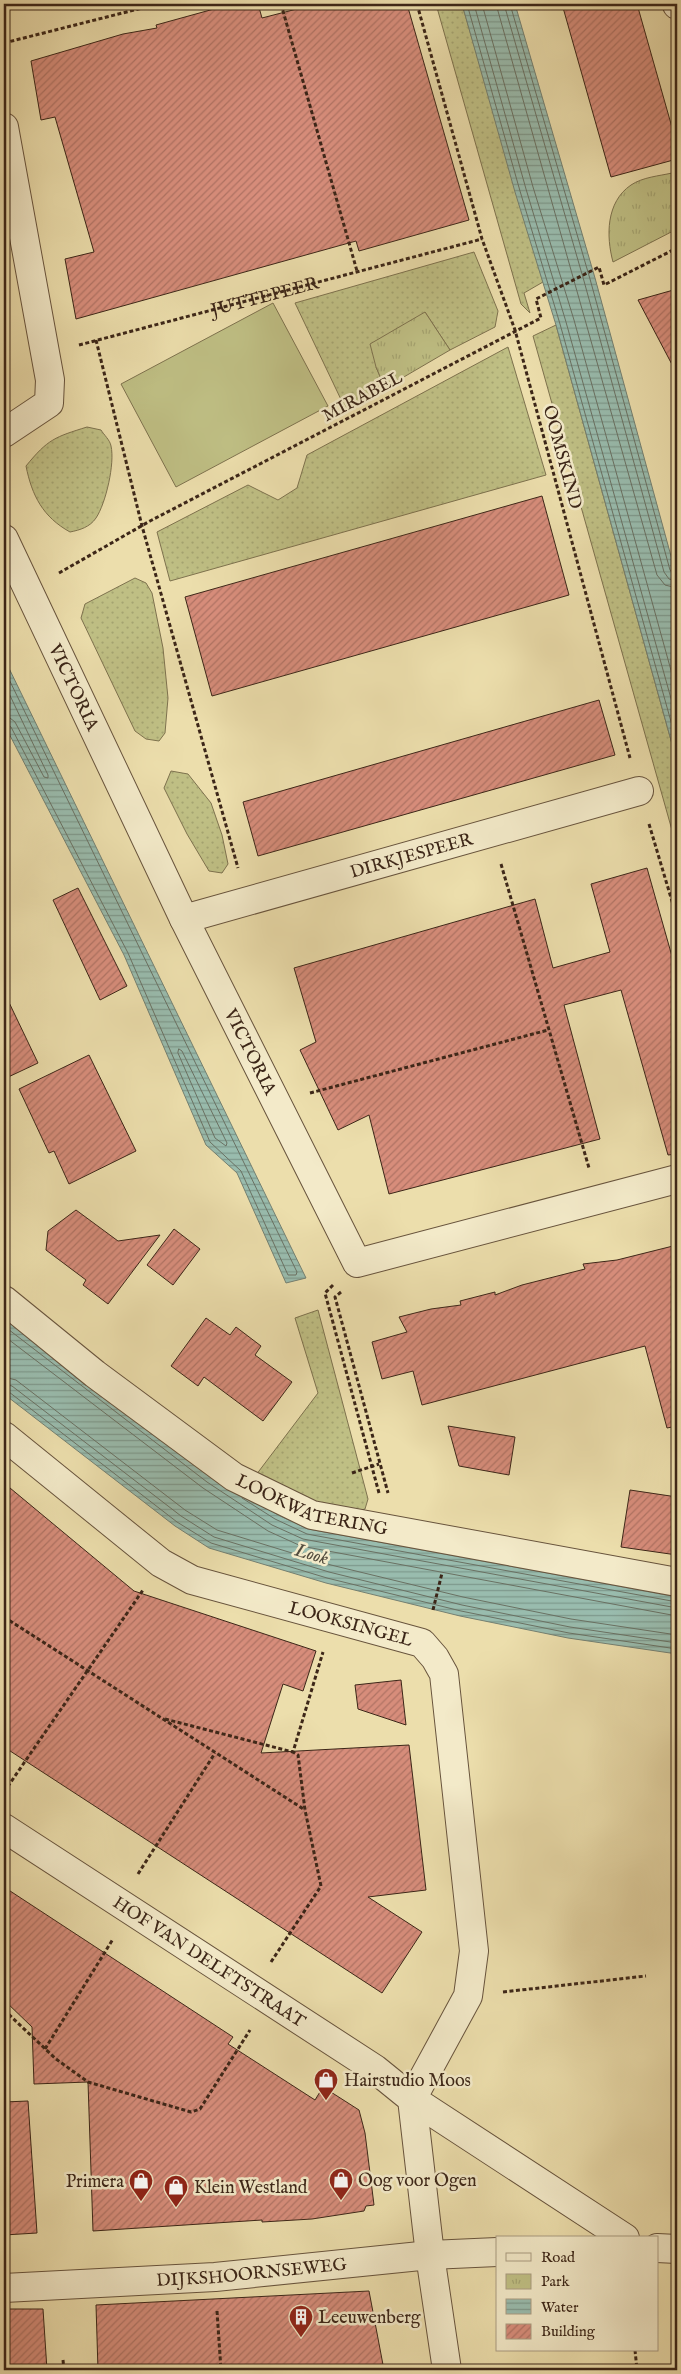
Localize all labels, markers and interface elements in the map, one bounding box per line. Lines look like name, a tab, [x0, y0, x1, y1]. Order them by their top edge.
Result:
street label: JUTTEPEER	[207, 272, 323, 323]
street label: MIRABEL	[319, 367, 407, 428]
street label: OOMSKIND	[537, 403, 586, 512]
street label: VICTORIA	[42, 640, 104, 736]
street label: DIRKJESPEER	[348, 828, 477, 885]
street label: VICTORIA	[218, 1004, 281, 1100]
street label: LOOKWATERING	[232, 1470, 390, 1542]
water label: Look	[291, 1538, 331, 1571]
street label: LOOKSINGEL	[286, 1597, 415, 1653]
street label: HOF VAN DELFTSTRAAT	[108, 1892, 309, 2034]
shop icon: Hairstudio Moos	[313, 2067, 339, 2101]
place label: Hairstudio Moos	[344, 2070, 471, 2093]
shop icon: Oog voor Ogen	[328, 2167, 354, 2201]
shop icon: Primera	[128, 2168, 154, 2202]
place label: Oog voor Ogen	[358, 2170, 477, 2193]
place label: Primera	[66, 2171, 124, 2194]
shop icon: Klein Westland	[163, 2174, 189, 2208]
place label: Klein Westland	[194, 2177, 308, 2200]
legend	[496, 2236, 658, 2352]
text: Road	[541, 2248, 576, 2267]
street label: DIJKSHOORNSEWEG	[156, 2254, 349, 2293]
text: Park	[541, 2272, 571, 2291]
text: Water	[541, 2298, 579, 2317]
building icon: Leeuwenberg	[288, 2304, 314, 2338]
place label: Leeuwenberg	[318, 2307, 421, 2330]
text: Building	[541, 2322, 596, 2341]

